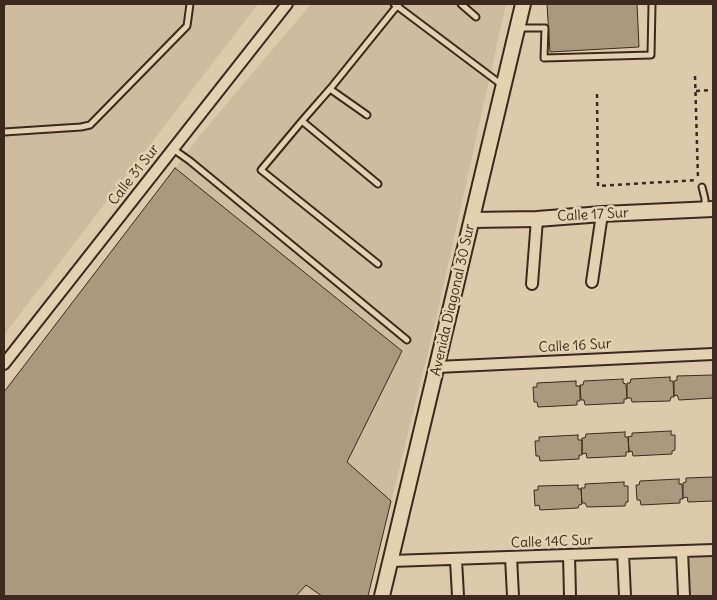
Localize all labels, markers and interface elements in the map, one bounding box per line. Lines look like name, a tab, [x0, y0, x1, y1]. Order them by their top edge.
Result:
street label: Calle 31 Sur	[105, 141, 163, 209]
street label: Calle 17 Sur	[557, 205, 629, 225]
street label: Avenida Diagonal 30 Sur	[427, 222, 479, 378]
street label: Calle 16 Sur	[538, 336, 612, 356]
street label: Calle 14C Sur	[511, 532, 593, 552]

